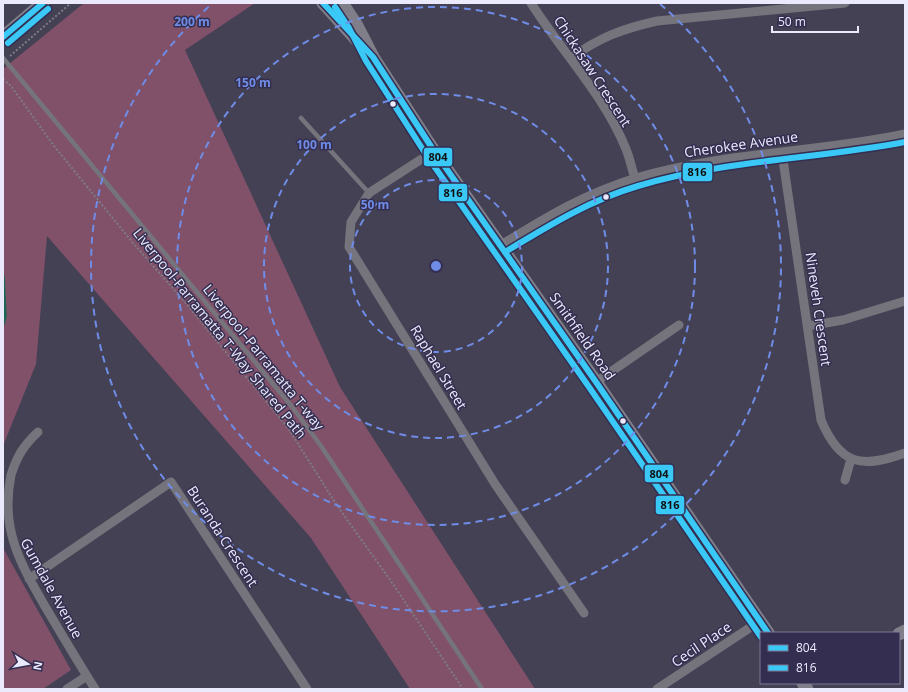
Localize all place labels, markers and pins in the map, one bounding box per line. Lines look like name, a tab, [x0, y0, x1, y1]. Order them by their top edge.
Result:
unlabelled marker	[388, 99, 398, 109]
unlabelled marker	[601, 192, 611, 202]
centre of rings	[429, 259, 443, 273]
unlabelled marker	[618, 416, 628, 426]

